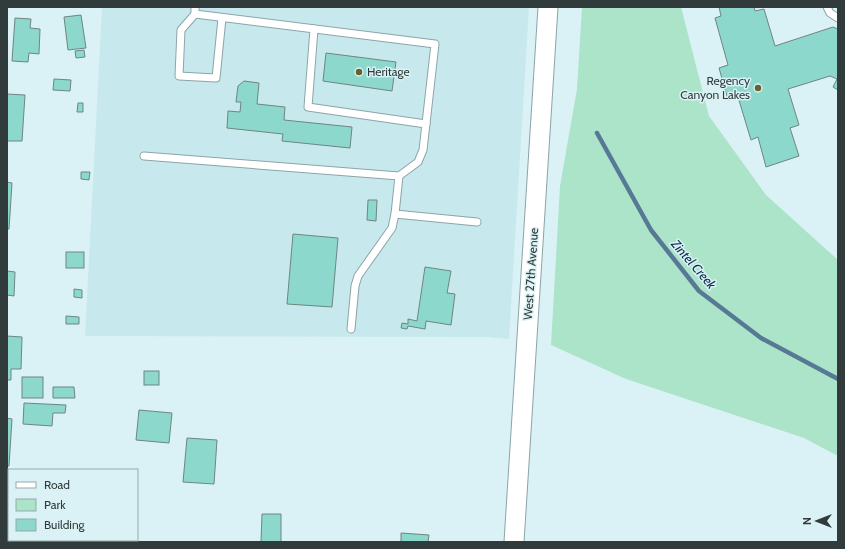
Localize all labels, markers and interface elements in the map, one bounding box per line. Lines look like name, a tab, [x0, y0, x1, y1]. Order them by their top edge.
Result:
place label: Heritage	[367, 64, 410, 79]
marker: Heritage	[354, 67, 364, 77]
place label: Regency Canyon Lakes	[680, 73, 750, 102]
marker: Regency Canyon Lakes	[753, 83, 763, 93]
street label: West 27th Avenue	[520, 227, 541, 321]
water label: Zintel Creek	[668, 235, 720, 292]
legend	[8, 469, 138, 541]
text: Road	[44, 477, 70, 492]
text: Park	[44, 497, 66, 512]
north arrow	[797, 501, 837, 541]
text: Building	[44, 517, 86, 532]
text: N	[800, 517, 814, 525]

